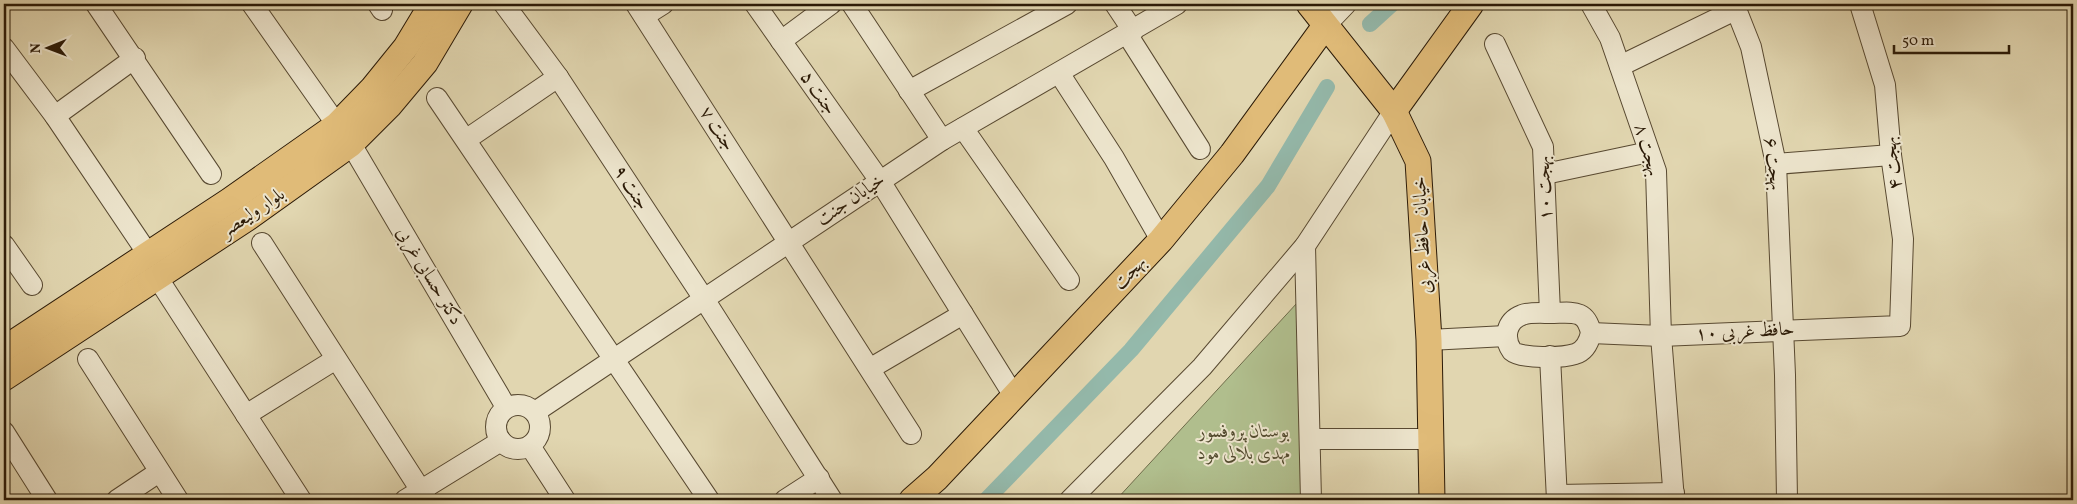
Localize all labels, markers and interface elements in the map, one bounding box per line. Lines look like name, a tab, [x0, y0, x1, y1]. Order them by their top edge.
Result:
north arrow	[22, 22, 72, 72]
scale bar	[1894, 22, 2010, 54]
text: 50 m	[1902, 31, 1934, 52]
text: N	[27, 43, 46, 53]
street label: جنت ۵	[793, 66, 843, 120]
street label: جنت ۷	[693, 101, 741, 157]
street label: بهجت ۸	[1627, 121, 1667, 179]
street label: بهجت ۴	[1877, 135, 1909, 191]
street label: بهجت ۶	[1757, 136, 1789, 192]
street label: بهجت ۱۰	[1530, 155, 1560, 221]
street label: جنت ۹	[607, 160, 655, 216]
street label: خیابان جنت	[811, 167, 891, 233]
street label: خیابان حافظ غربی	[1407, 176, 1439, 294]
street label: بلوار ولیعصر	[214, 182, 290, 245]
street label: دکتر حسابی غربی	[389, 222, 469, 330]
street label: بهجت	[1107, 250, 1153, 296]
street label: حافظ غربی ۱۰	[1695, 316, 1795, 348]
park label: بوستان پروفسور مهدی بلالی مود	[1196, 419, 1291, 467]

